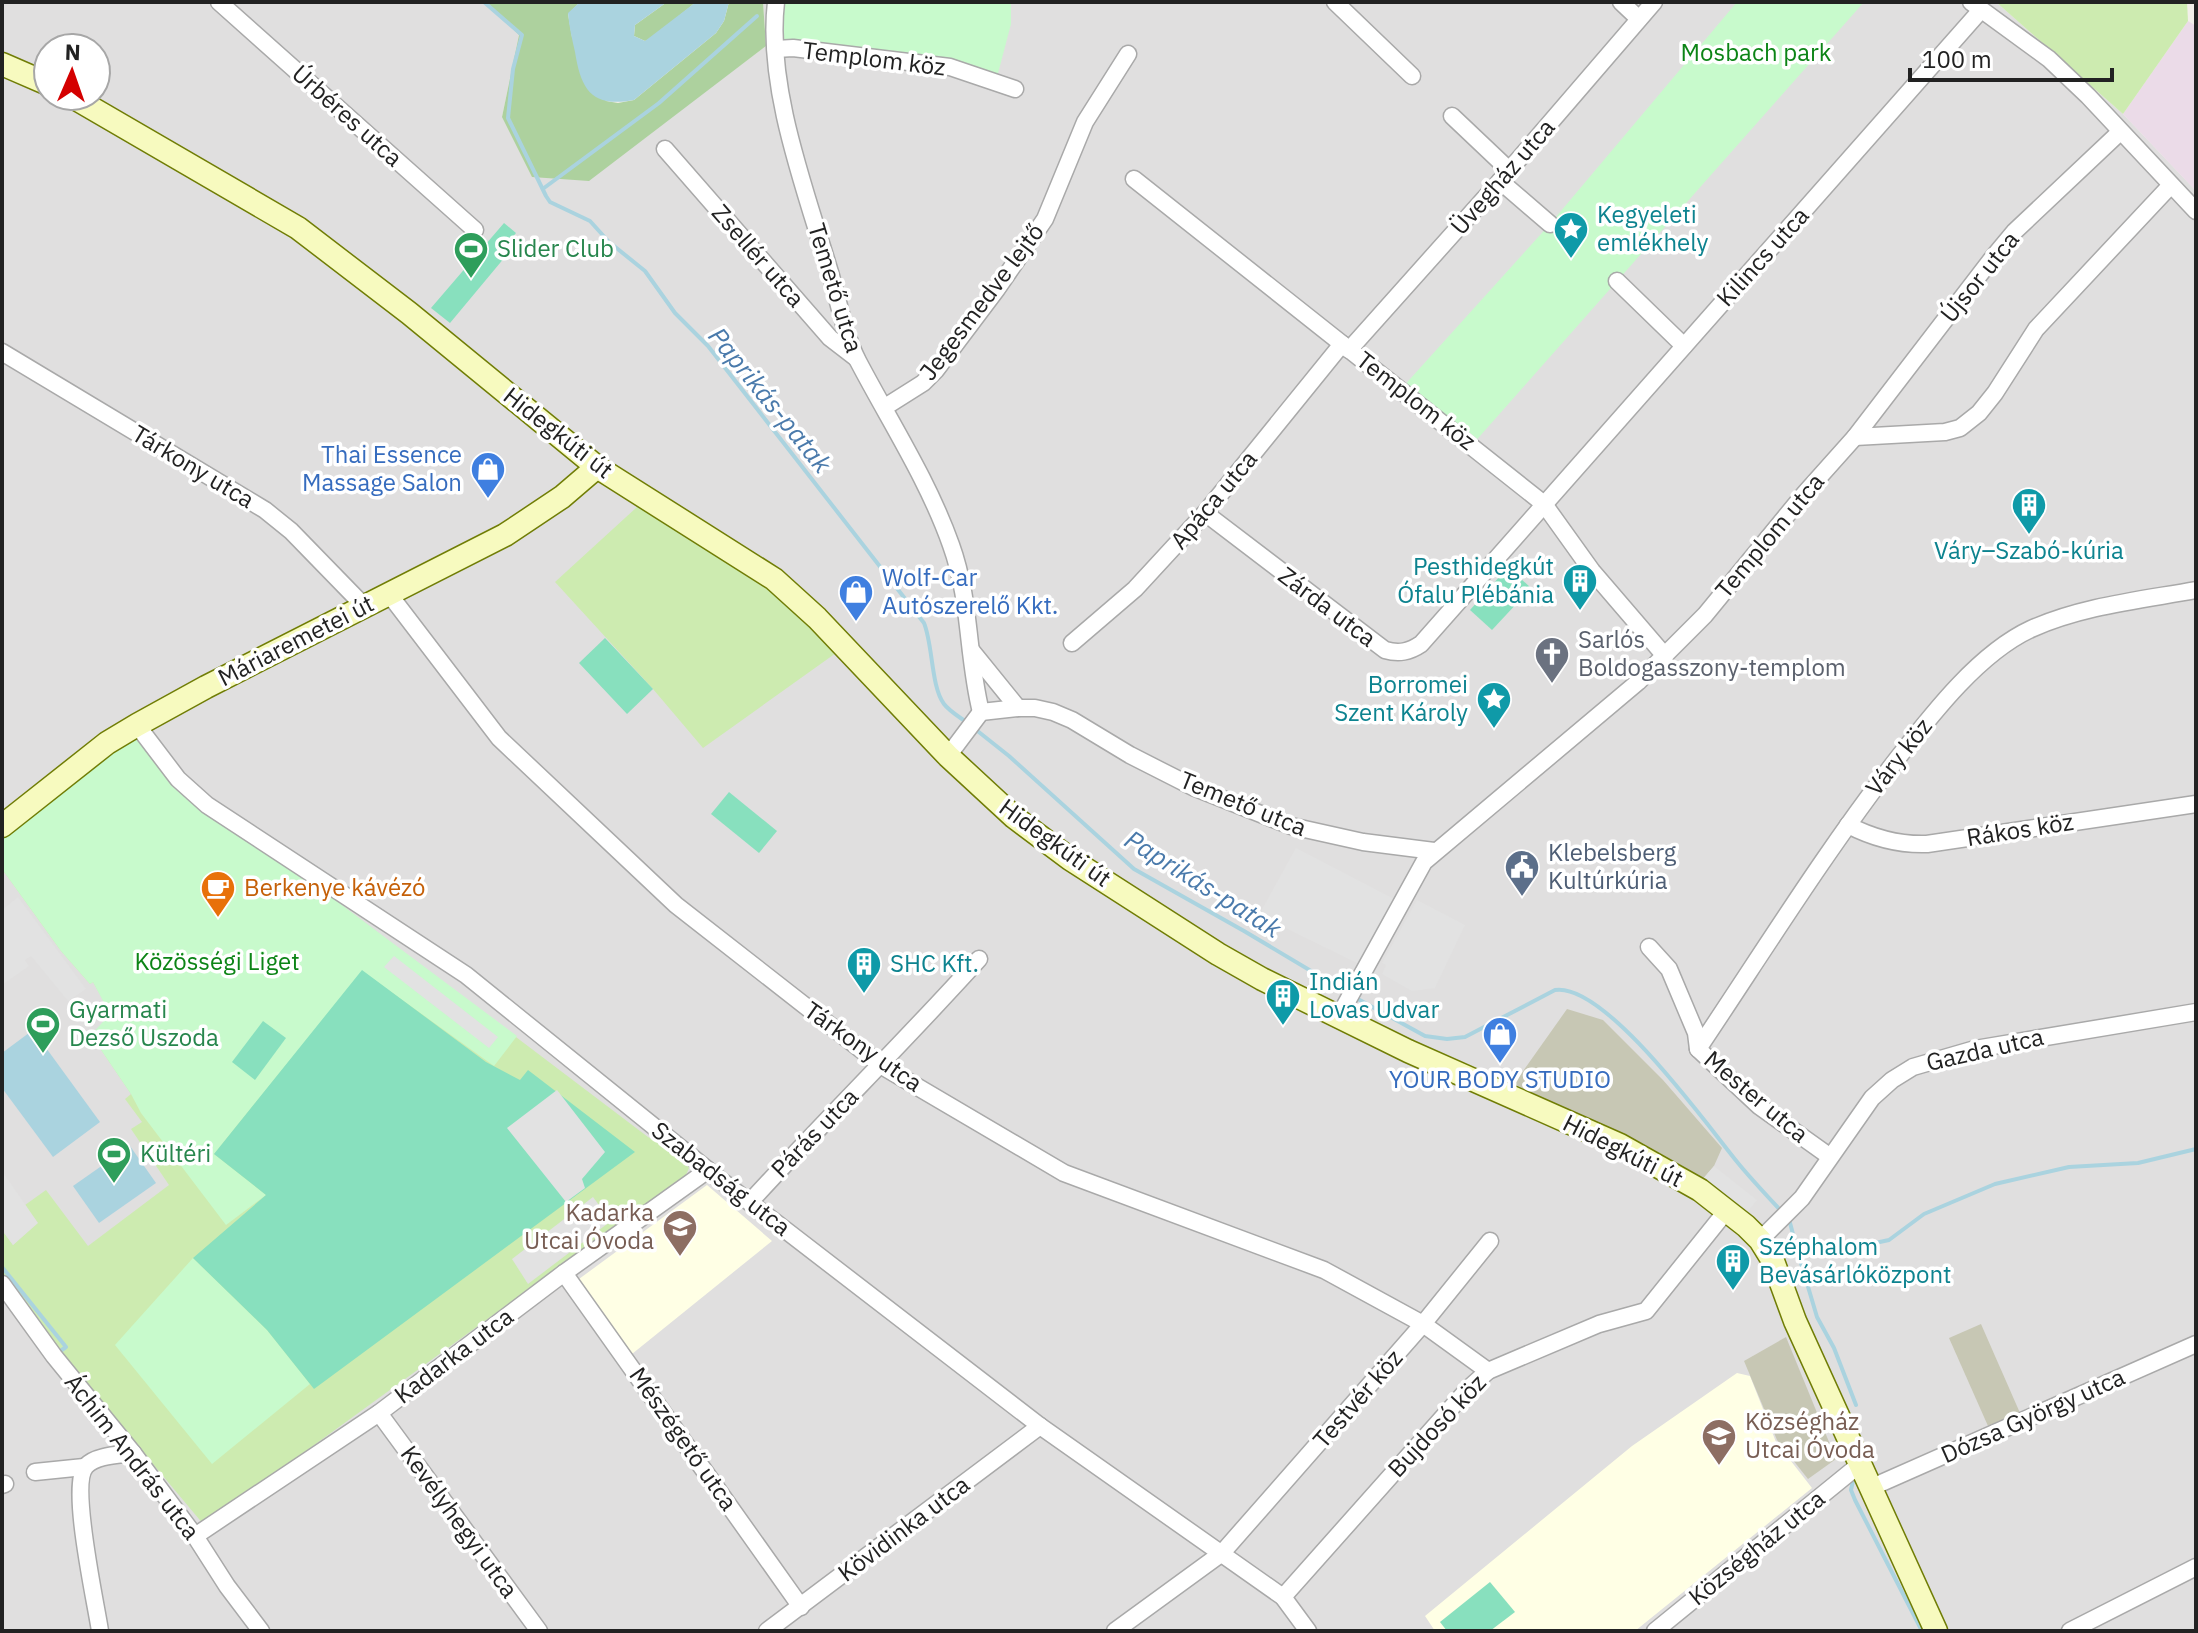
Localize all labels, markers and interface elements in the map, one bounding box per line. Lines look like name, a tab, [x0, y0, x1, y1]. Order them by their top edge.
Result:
north arrow	[32, 32, 112, 112]
scale bar	[1910, 32, 2112, 82]
street label: Templom köz	[801, 33, 947, 83]
park label: Mosbach park	[1681, 36, 1832, 68]
text: N	[64, 37, 81, 66]
text: 100 m	[1922, 43, 1992, 75]
street label: Úrbéres utca	[286, 57, 410, 174]
street label: Üvegház utca	[1443, 111, 1562, 241]
street label: Zsellér utca	[705, 197, 812, 314]
place label: Kegyeleti emlékhely	[1597, 198, 1709, 258]
street label: Kilincs utca	[1709, 200, 1816, 313]
place icon: Kegyeleti emlékhely	[1552, 210, 1590, 260]
street label: Jegesmedve lejtő	[912, 216, 1051, 386]
street label: Temető utca	[801, 219, 871, 357]
street label: Újsor utca	[1933, 224, 2026, 329]
sports icon: Slider Club	[452, 230, 490, 280]
place label: Slider Club	[497, 232, 614, 264]
water label: Paprikás-patak	[701, 319, 840, 480]
street label: Templom köz	[1350, 343, 1483, 457]
street label: Hidegkúti út	[497, 379, 620, 485]
street label: Tárkony utca	[126, 417, 261, 515]
place label: Thai Essence Massage Salon	[302, 438, 462, 498]
street label: Apáca utca	[1163, 443, 1264, 555]
shop icon: Thai Essence Massage Salon	[469, 450, 507, 500]
street label: Templom utca	[1708, 466, 1831, 604]
building icon: Váry–Szabó-kúria	[2010, 486, 2048, 536]
place label: Váry–Szabó-kúria	[1934, 534, 2124, 566]
place label: Pesthidegkút Ófalu Plébánia	[1397, 550, 1554, 610]
street label: Zárda utca	[1272, 559, 1383, 654]
place label: Wolf-Car Autószerelő Kkt.	[882, 561, 1058, 621]
building icon: Pesthidegkút Ófalu Plébánia	[1561, 562, 1599, 612]
shop icon: Wolf-Car Autószerelő Kkt.	[837, 573, 875, 623]
street label: Máriaremetei út	[212, 587, 379, 693]
place label: Sarlós Boldogasszony-templom	[1578, 623, 1846, 683]
church icon: Sarlós Boldogasszony-templom	[1533, 635, 1571, 685]
place label: Borromei Szent Károly	[1334, 668, 1468, 728]
place icon: Borromei Szent Károly	[1475, 680, 1513, 730]
street label: Váry köz	[1858, 711, 1939, 802]
street label: Temető utca	[1175, 763, 1312, 843]
street label: Hidegkúti út	[993, 791, 1118, 894]
street label: Rákos köz	[1964, 805, 2076, 853]
water label: Paprikás-patak	[1119, 821, 1289, 945]
place label: Klebelsberg Kultúrkúria	[1548, 836, 1677, 896]
public building icon: Klebelsberg Kultúrkúria	[1503, 848, 1541, 898]
cafe icon: Berkenye kávézó	[199, 869, 237, 919]
place label: Berkenye kávézó	[244, 871, 425, 903]
park label: Közösségi Liget	[134, 945, 300, 977]
building icon: SHC Kft.	[845, 945, 883, 995]
place label: SHC Kft.	[890, 947, 979, 979]
place label: Indián Lovas Udvar	[1309, 965, 1439, 1025]
building icon: Indián Lovas Udvar	[1264, 977, 1302, 1027]
place label: Gyarmati Dezső Uszoda	[69, 993, 219, 1053]
street label: Tárkony utca	[798, 994, 929, 1099]
sports icon: Gyarmati Dezső Uszoda	[24, 1005, 62, 1055]
shop icon: YOUR BODY STUDIO	[1481, 1015, 1519, 1065]
street label: Gazda utca	[1923, 1020, 2047, 1078]
street label: Mester utca	[1698, 1043, 1816, 1149]
place label: YOUR BODY STUDIO	[1389, 1063, 1611, 1095]
street label: Párás utca	[764, 1080, 865, 1184]
street label: Hidegkúti út	[1558, 1106, 1689, 1194]
street label: Szabadság utca	[645, 1114, 798, 1243]
sports icon: Kültéri	[95, 1135, 133, 1185]
place label: Kültéri	[140, 1137, 211, 1169]
place label: Kadarka Utcai Óvoda	[524, 1196, 654, 1256]
school or university icon: Kadarka Utcai Óvoda	[661, 1208, 699, 1258]
place label: Széphalom Bevásárlóközpont	[1759, 1230, 1951, 1290]
building icon: Széphalom Bevásárlóközpont	[1714, 1242, 1752, 1292]
street label: Kadarka utca	[387, 1300, 520, 1410]
street label: Testvér köz	[1305, 1342, 1409, 1455]
street label: Mészégető utca	[622, 1360, 745, 1517]
street label: Dózsa György utca	[1936, 1360, 2130, 1470]
street label: Áchim András utca	[58, 1367, 208, 1546]
street label: Bujdosó köz	[1380, 1367, 1492, 1484]
place label: Községház Utcai Óvoda	[1745, 1405, 1875, 1465]
school or university icon: Községház Utcai Óvoda	[1700, 1417, 1738, 1467]
street label: Kevélyhegyi utca	[394, 1439, 526, 1604]
street label: Kövidinka utca	[831, 1468, 976, 1588]
street label: Községház utca	[1682, 1482, 1831, 1612]

